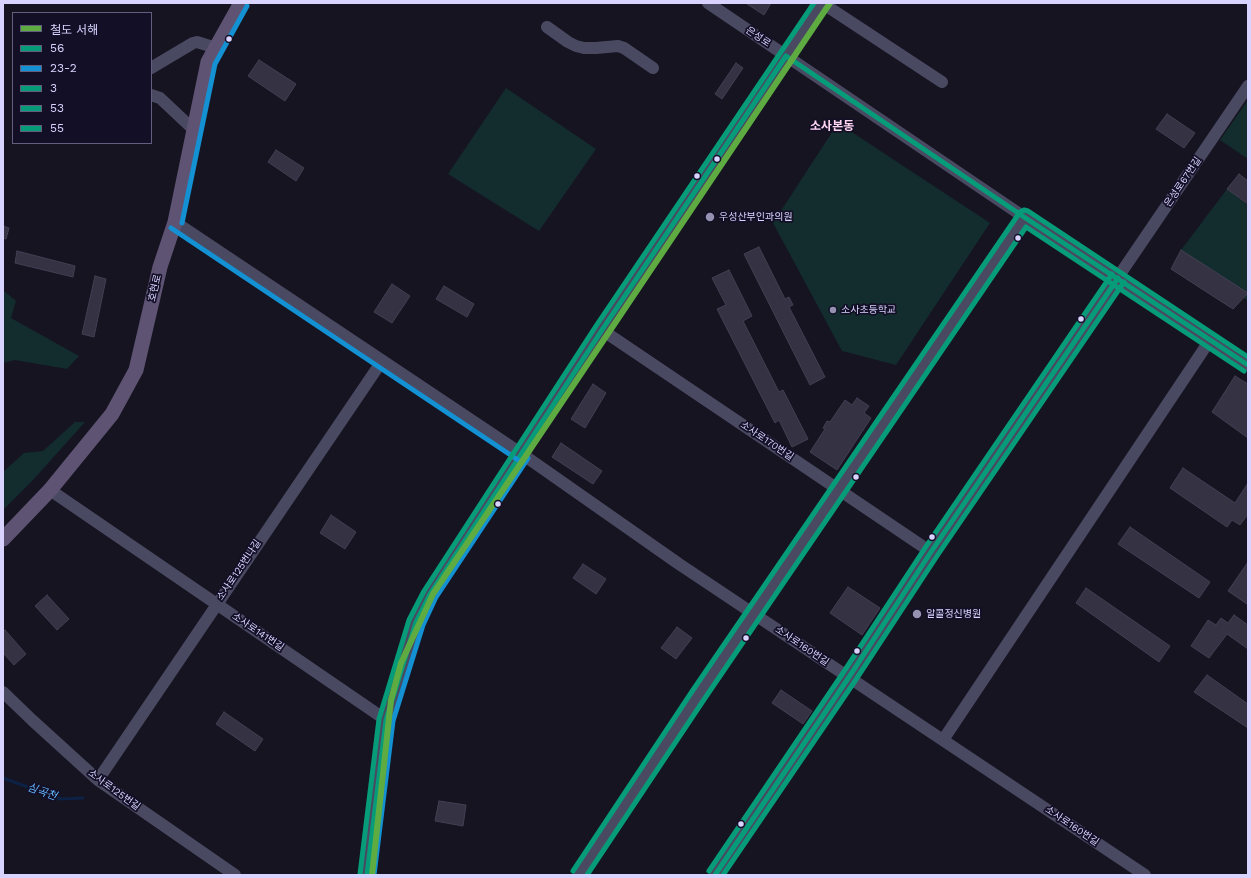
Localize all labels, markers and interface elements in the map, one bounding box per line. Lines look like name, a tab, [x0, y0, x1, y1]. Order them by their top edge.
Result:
legend	[12, 12, 152, 144]
text: 철도 서해	[50, 23, 98, 37]
street label: 은성로	[743, 24, 773, 50]
unlabelled marker	[224, 34, 234, 44]
text: 56	[50, 41, 64, 55]
text: 23-2	[50, 61, 77, 75]
text: 3	[50, 81, 57, 95]
text: 53	[50, 101, 64, 115]
district label: 소사본동	[810, 119, 854, 133]
text: 55	[50, 121, 64, 135]
unlabelled marker	[712, 154, 722, 164]
street label: 은성로67번길	[1162, 155, 1204, 209]
unlabelled marker	[692, 171, 702, 181]
marker: 우성산부인과의원	[704, 211, 716, 223]
place label: 우성산부인과의원	[719, 211, 793, 223]
unlabelled marker	[1013, 233, 1023, 243]
street label: 호현로	[146, 273, 164, 303]
place label: 소사초등학교	[841, 304, 896, 316]
marker: 소사초등학교	[828, 305, 838, 315]
unlabelled marker	[1076, 314, 1086, 324]
street label: 소사로170번길	[738, 419, 796, 463]
unlabelled marker	[851, 472, 861, 482]
unlabelled marker	[493, 499, 503, 509]
unlabelled marker	[927, 532, 937, 542]
street label: 소사로125번나길	[214, 537, 264, 603]
marker: 알콜정신병원	[911, 608, 923, 620]
place label: 알콜정신병원	[926, 608, 981, 620]
street label: 소사로141번길	[230, 610, 286, 654]
street label: 소사로160번길	[773, 624, 831, 668]
unlabelled marker	[741, 633, 751, 643]
unlabelled marker	[852, 646, 862, 656]
street label: 소사로125번길	[86, 767, 142, 813]
water label: 심곡천	[25, 781, 59, 803]
street label: 소사로160번길	[1043, 804, 1101, 848]
unlabelled marker	[736, 819, 746, 829]

